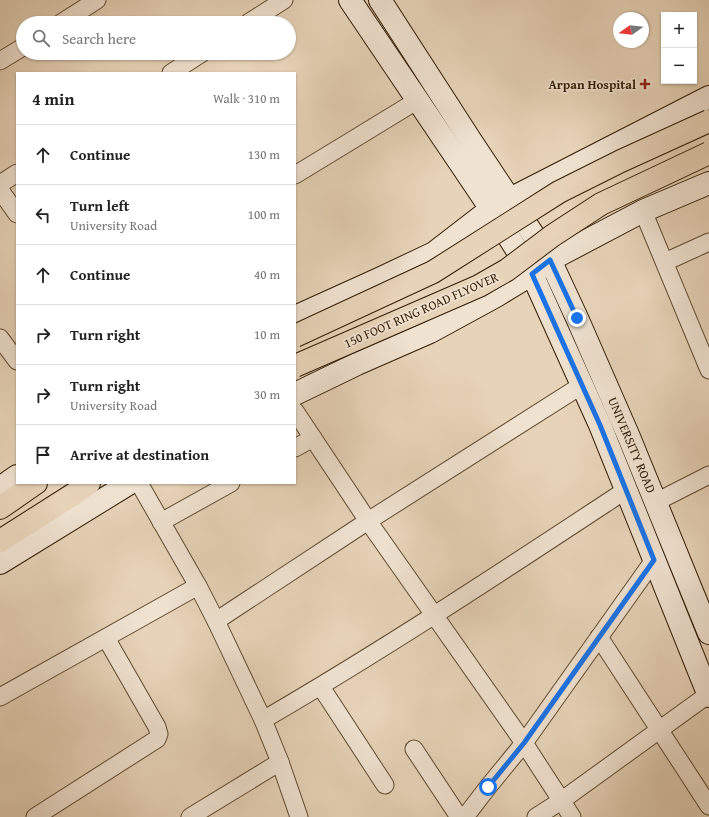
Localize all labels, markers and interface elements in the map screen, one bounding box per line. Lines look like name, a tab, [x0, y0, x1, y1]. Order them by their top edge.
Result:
north arrow	[613, 12, 649, 48]
map controls	[661, 12, 697, 84]
button: +	[661, 12, 697, 48]
search box	[16, 16, 296, 60]
icon: search	[30, 27, 52, 49]
text: Search here	[62, 28, 136, 49]
button: −	[661, 48, 697, 84]
place label: Arpan Hospital	[549, 75, 636, 94]
marker: Arpan Hospital	[639, 78, 651, 90]
text: 4 min	[32, 86, 74, 111]
text: Walk · 310 m	[213, 89, 280, 108]
icon: ahead	[32, 144, 54, 166]
text: Continue	[70, 144, 131, 165]
text: 130 m	[248, 145, 280, 164]
text: Turn left	[70, 195, 129, 216]
icon: left	[32, 204, 54, 226]
text: 100 m	[248, 205, 280, 224]
text: University Road	[70, 216, 157, 235]
icon: ahead	[32, 264, 54, 286]
text: Continue	[70, 264, 131, 285]
text: 40 m	[254, 265, 280, 284]
street label: 150 FOOT RING ROAD FLYOVER	[341, 267, 502, 353]
route end	[568, 309, 586, 327]
icon: right	[32, 324, 54, 346]
text: Turn right	[70, 324, 141, 345]
text: 10 m	[254, 325, 280, 344]
text: Turn right	[70, 375, 141, 396]
icon: right	[32, 384, 54, 406]
text: 30 m	[254, 385, 280, 404]
street label: UNIVERSITY ROAD	[603, 394, 661, 496]
text: University Road	[70, 396, 157, 415]
icon: arrive	[32, 444, 54, 466]
text: Arrive at destination	[70, 444, 209, 465]
route start	[479, 778, 497, 796]

